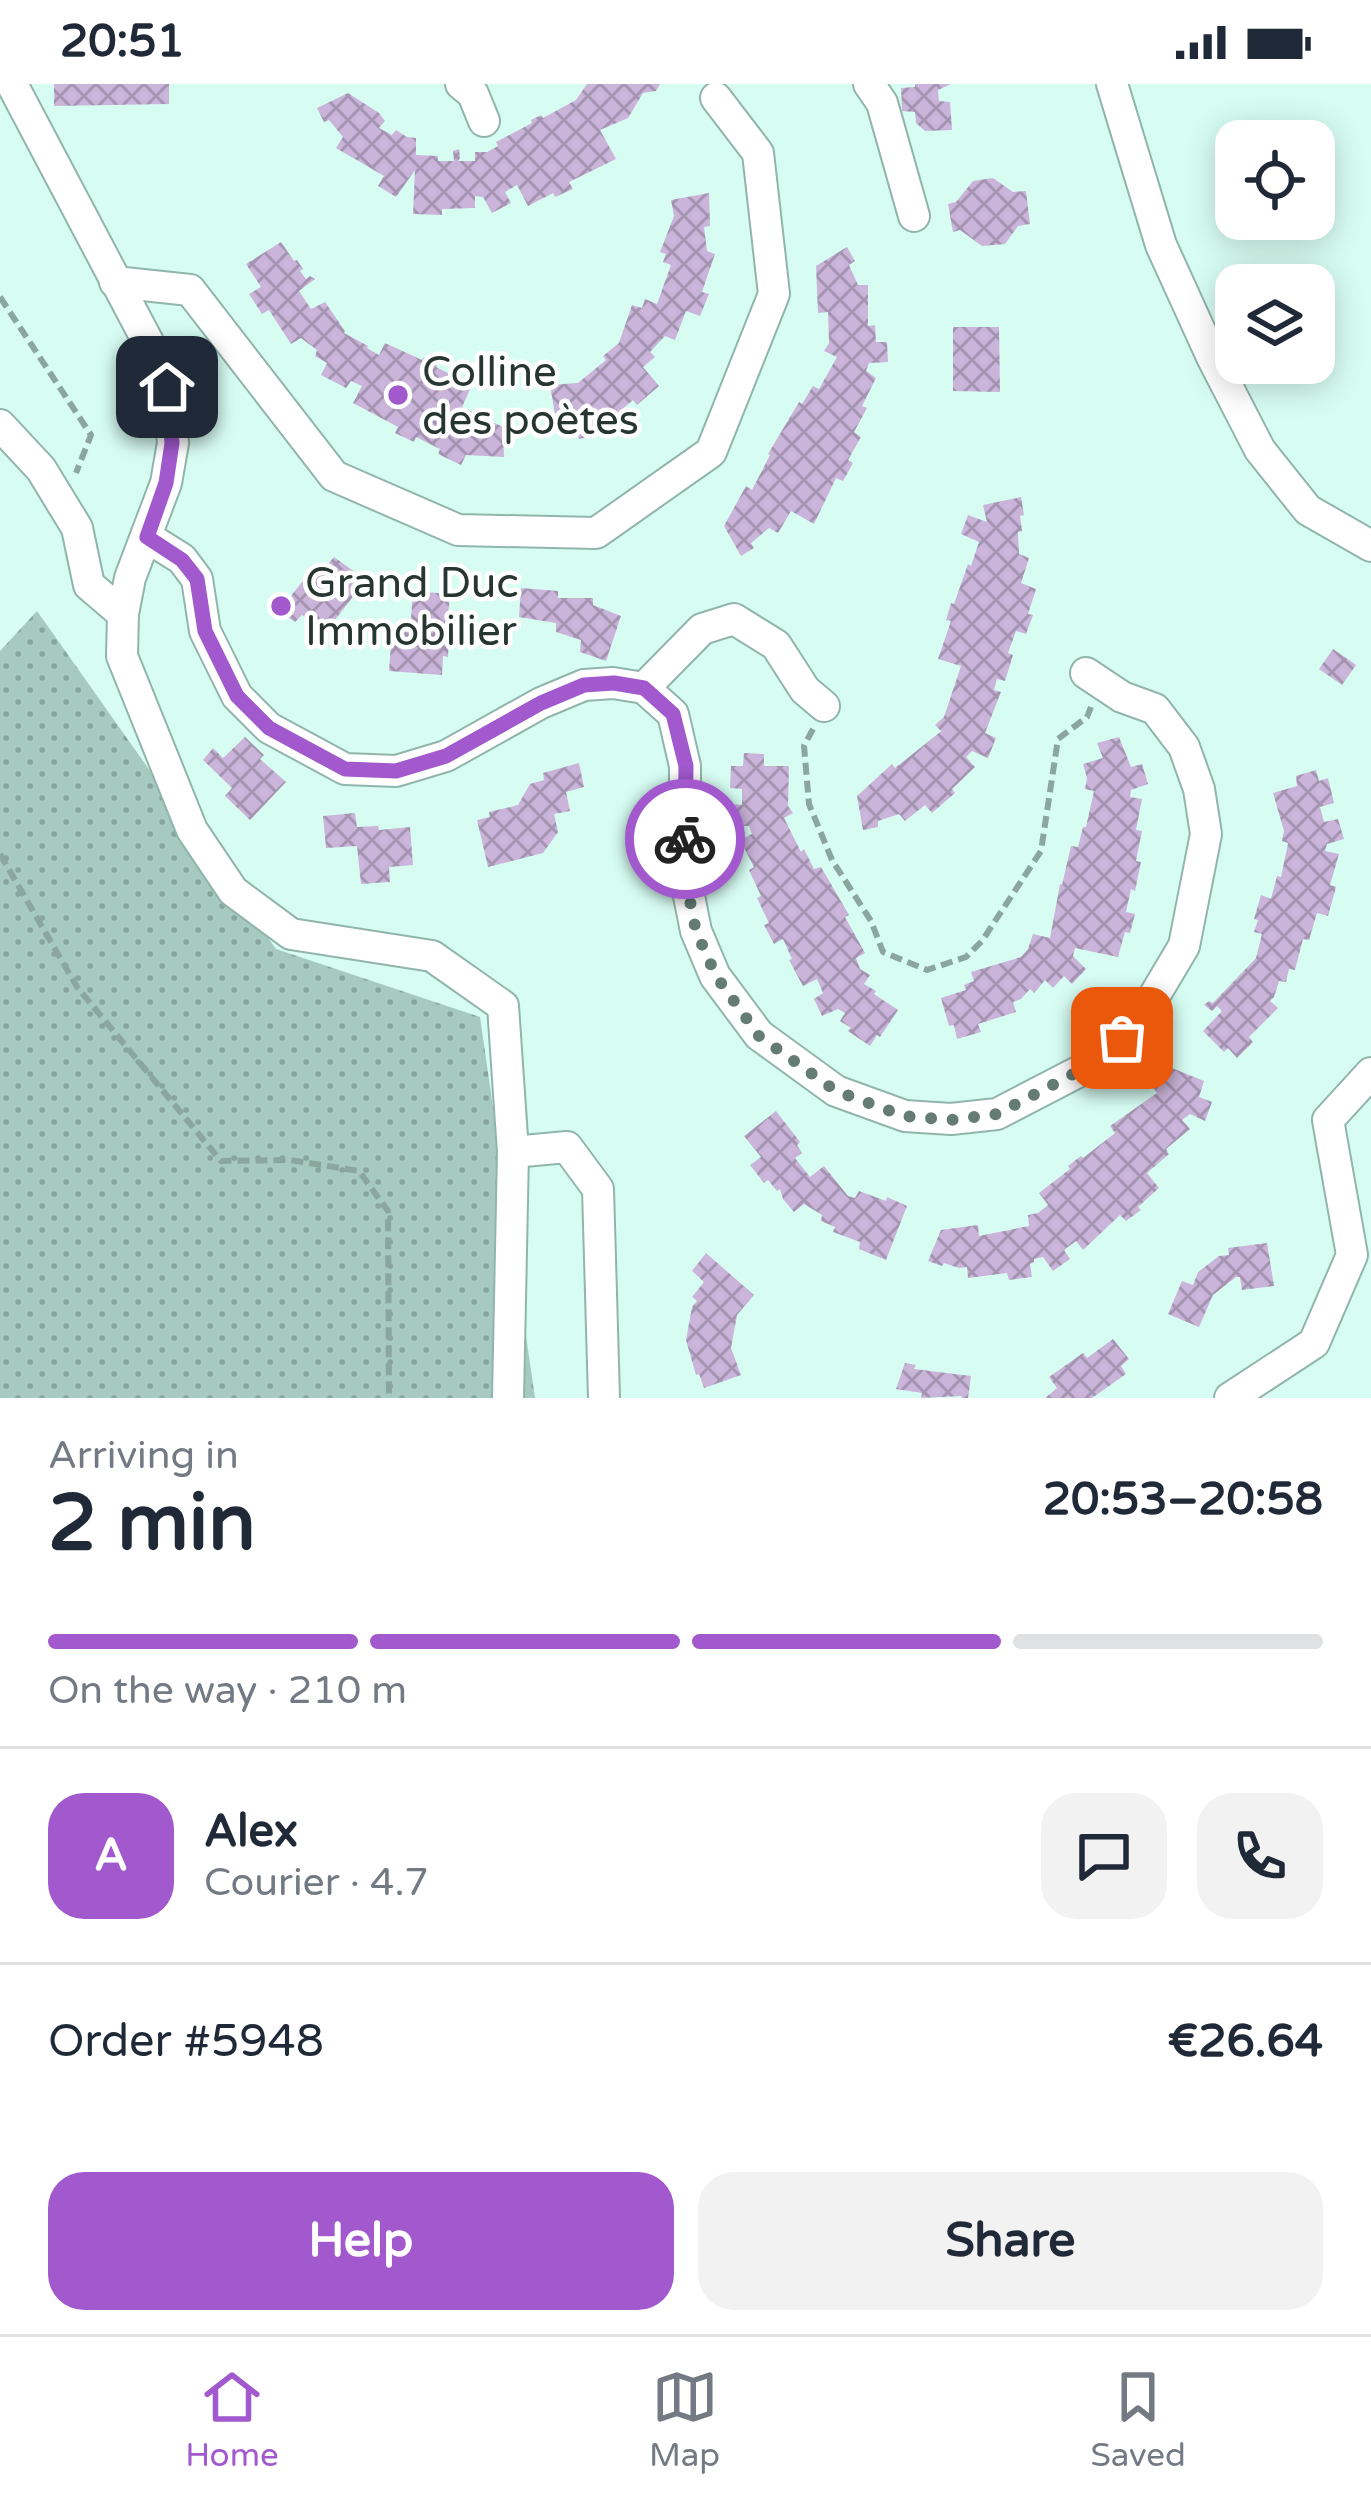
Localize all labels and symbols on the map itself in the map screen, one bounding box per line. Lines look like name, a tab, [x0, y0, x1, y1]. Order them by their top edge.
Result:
pin	[116, 336, 218, 438]
place label: Colline des poètes	[422, 347, 639, 446]
marker: Colline des poètes	[385, 382, 411, 408]
place label: Grand Duc Immobilier	[305, 558, 519, 657]
marker: Grand Duc Immobilier	[268, 593, 294, 619]
courier	[625, 779, 745, 899]
pin	[1071, 987, 1173, 1089]

